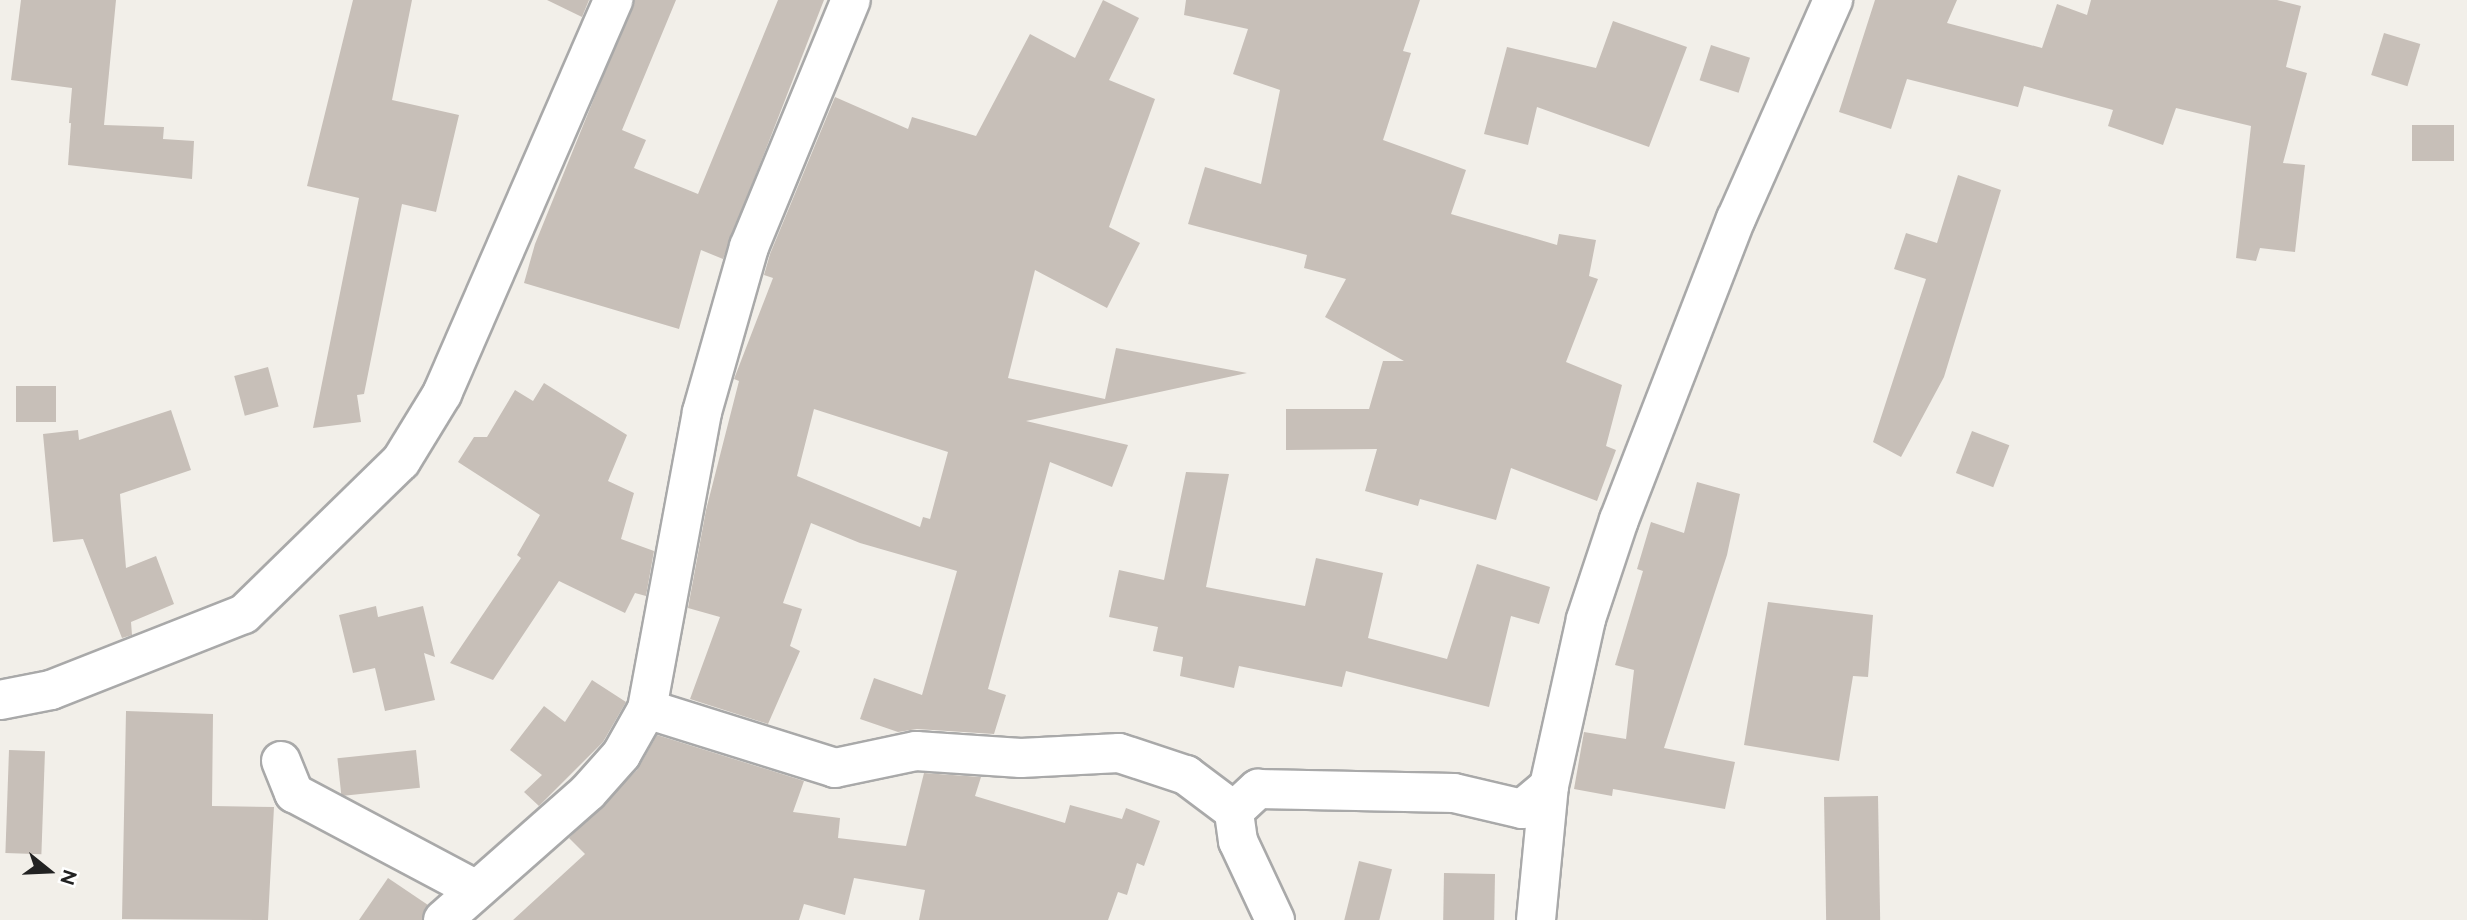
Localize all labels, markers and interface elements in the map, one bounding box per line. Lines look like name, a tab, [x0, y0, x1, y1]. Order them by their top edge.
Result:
north arrow	[14, 836, 84, 906]
text: N	[56, 867, 82, 888]

